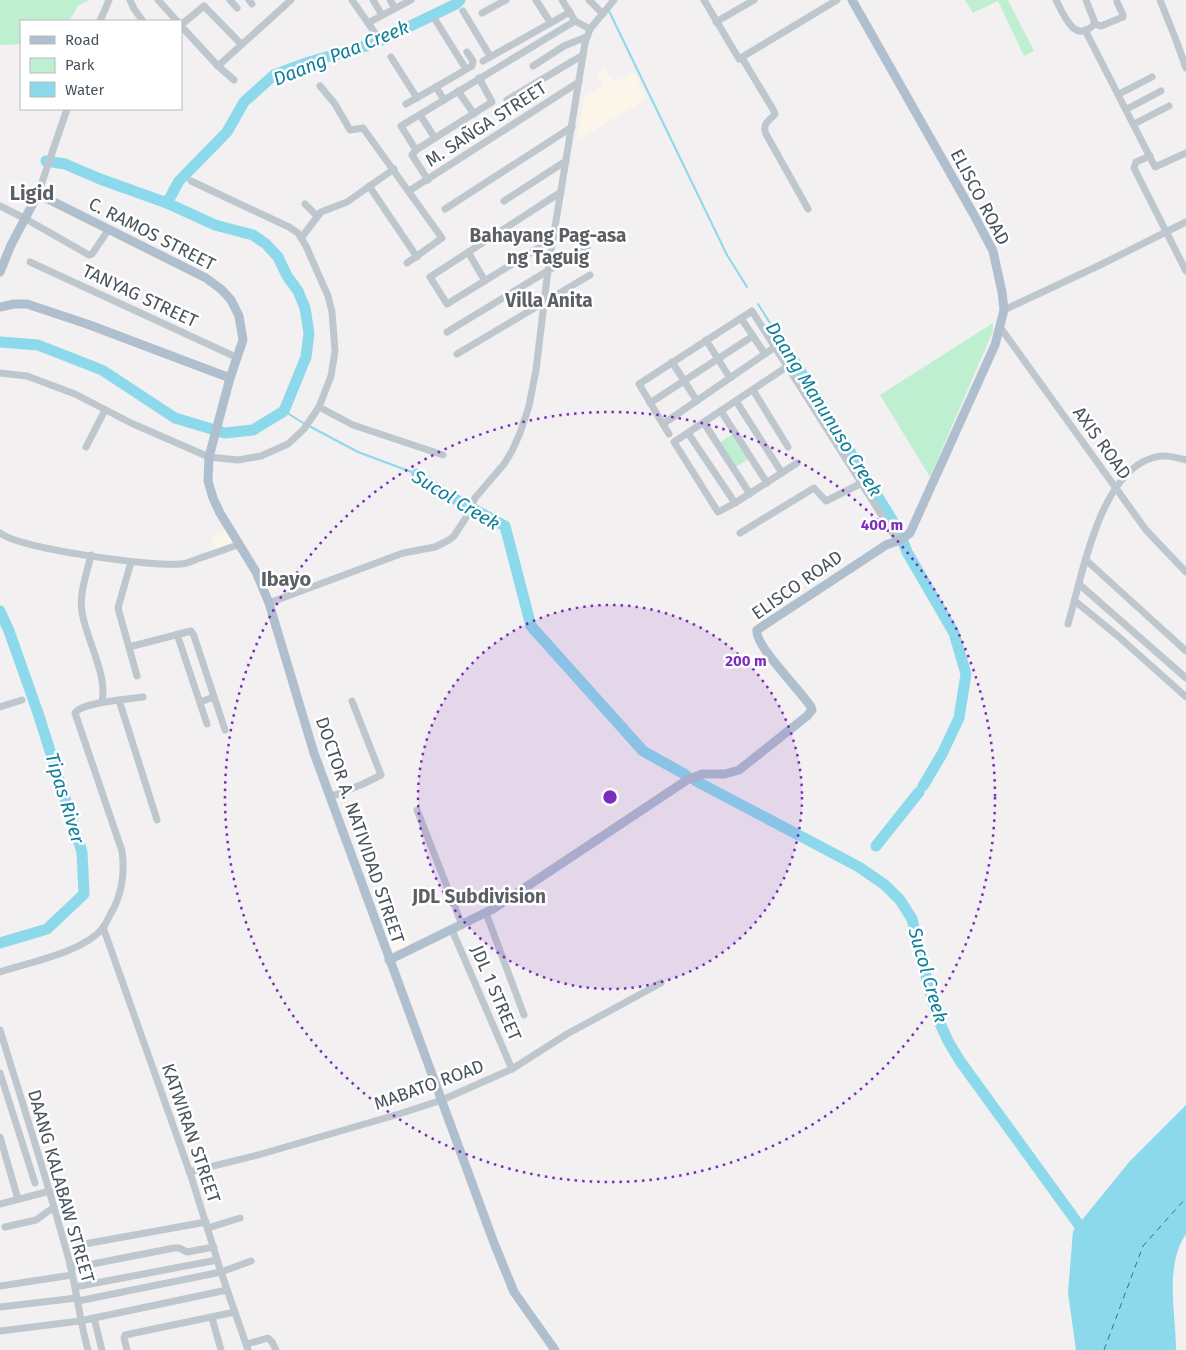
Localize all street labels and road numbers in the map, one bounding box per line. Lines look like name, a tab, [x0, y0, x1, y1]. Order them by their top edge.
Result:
street label: M. SAÑGA STREET	[421, 75, 551, 171]
street label: ELISCO ROAD	[946, 145, 1014, 249]
street label: C. RAMOS STREET	[85, 193, 220, 276]
street label: TANYAG STREET	[79, 260, 202, 333]
street label: AXIS ROAD	[1068, 402, 1136, 484]
street label: ELISCO ROAD	[747, 546, 847, 624]
street label: DOCTOR A. NATIVIDAD STREET	[311, 714, 409, 947]
street label: JDL 1 STREET	[466, 942, 526, 1045]
street label: MABATO ROAD	[371, 1055, 487, 1115]
street label: KATWIRAN STREET	[157, 1060, 225, 1206]
street label: DAANG KALABAW STREET	[23, 1087, 99, 1286]

